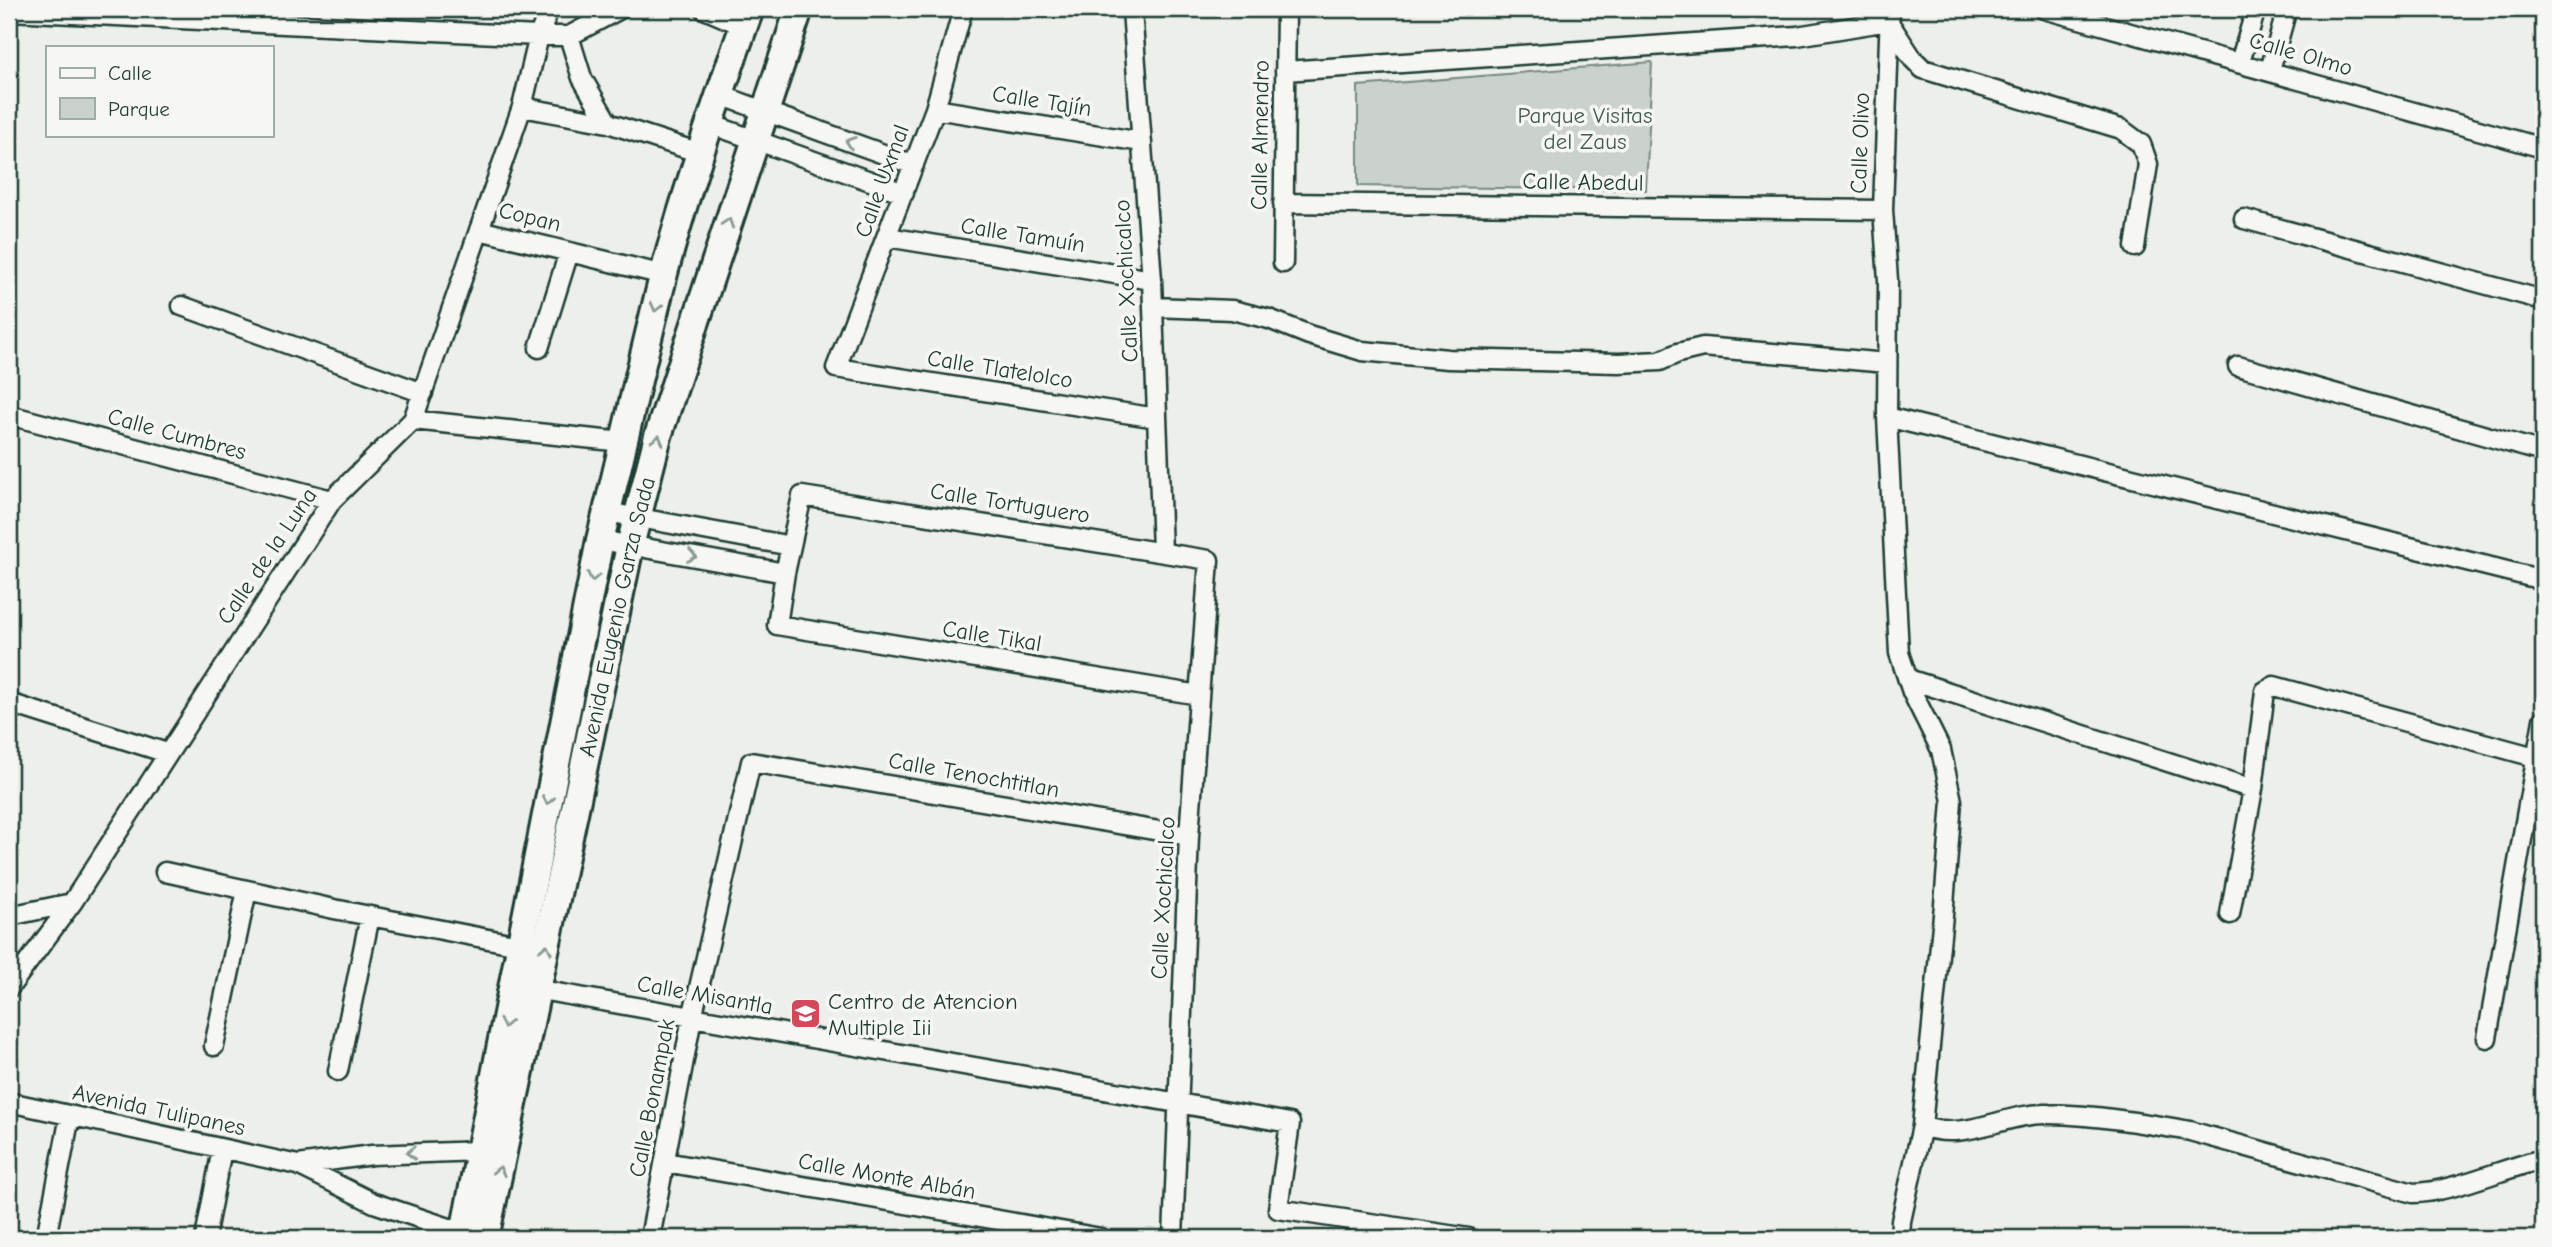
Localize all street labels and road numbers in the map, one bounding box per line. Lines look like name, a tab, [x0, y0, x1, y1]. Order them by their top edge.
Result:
street label: Calle Olmo	[2246, 26, 2356, 82]
street label: Calle Almendro	[1245, 60, 1275, 210]
street label: Calle Tajín	[990, 80, 1094, 122]
street label: Calle Olivo	[1845, 92, 1875, 194]
street label: Calle Uxmal	[849, 121, 915, 241]
street label: Calle Abedul	[1522, 167, 1644, 197]
street label: Copan	[496, 196, 564, 238]
street label: Calle Xochicalco	[1108, 199, 1144, 363]
street label: Calle Tamuín	[959, 212, 1087, 258]
street label: Calle Tlatelolco	[925, 344, 1075, 394]
street label: Calle Cumbres	[105, 403, 249, 465]
street label: Avenida Eugenio Garza Sada	[573, 474, 661, 759]
street label: Calle Tortuguero	[928, 477, 1092, 529]
street label: Calle de la Luna	[211, 483, 323, 629]
street label: Calle Tikal	[940, 615, 1044, 657]
street label: Calle Tenochtitlan	[886, 747, 1062, 803]
street label: Calle Xochicalco	[1145, 816, 1181, 980]
street label: Calle Misantla	[635, 970, 775, 1020]
street label: Calle Bonampak	[623, 1017, 681, 1179]
street label: Avenida Tulipanes	[70, 1079, 248, 1141]
street label: Calle Monte Albán	[796, 1147, 978, 1205]

